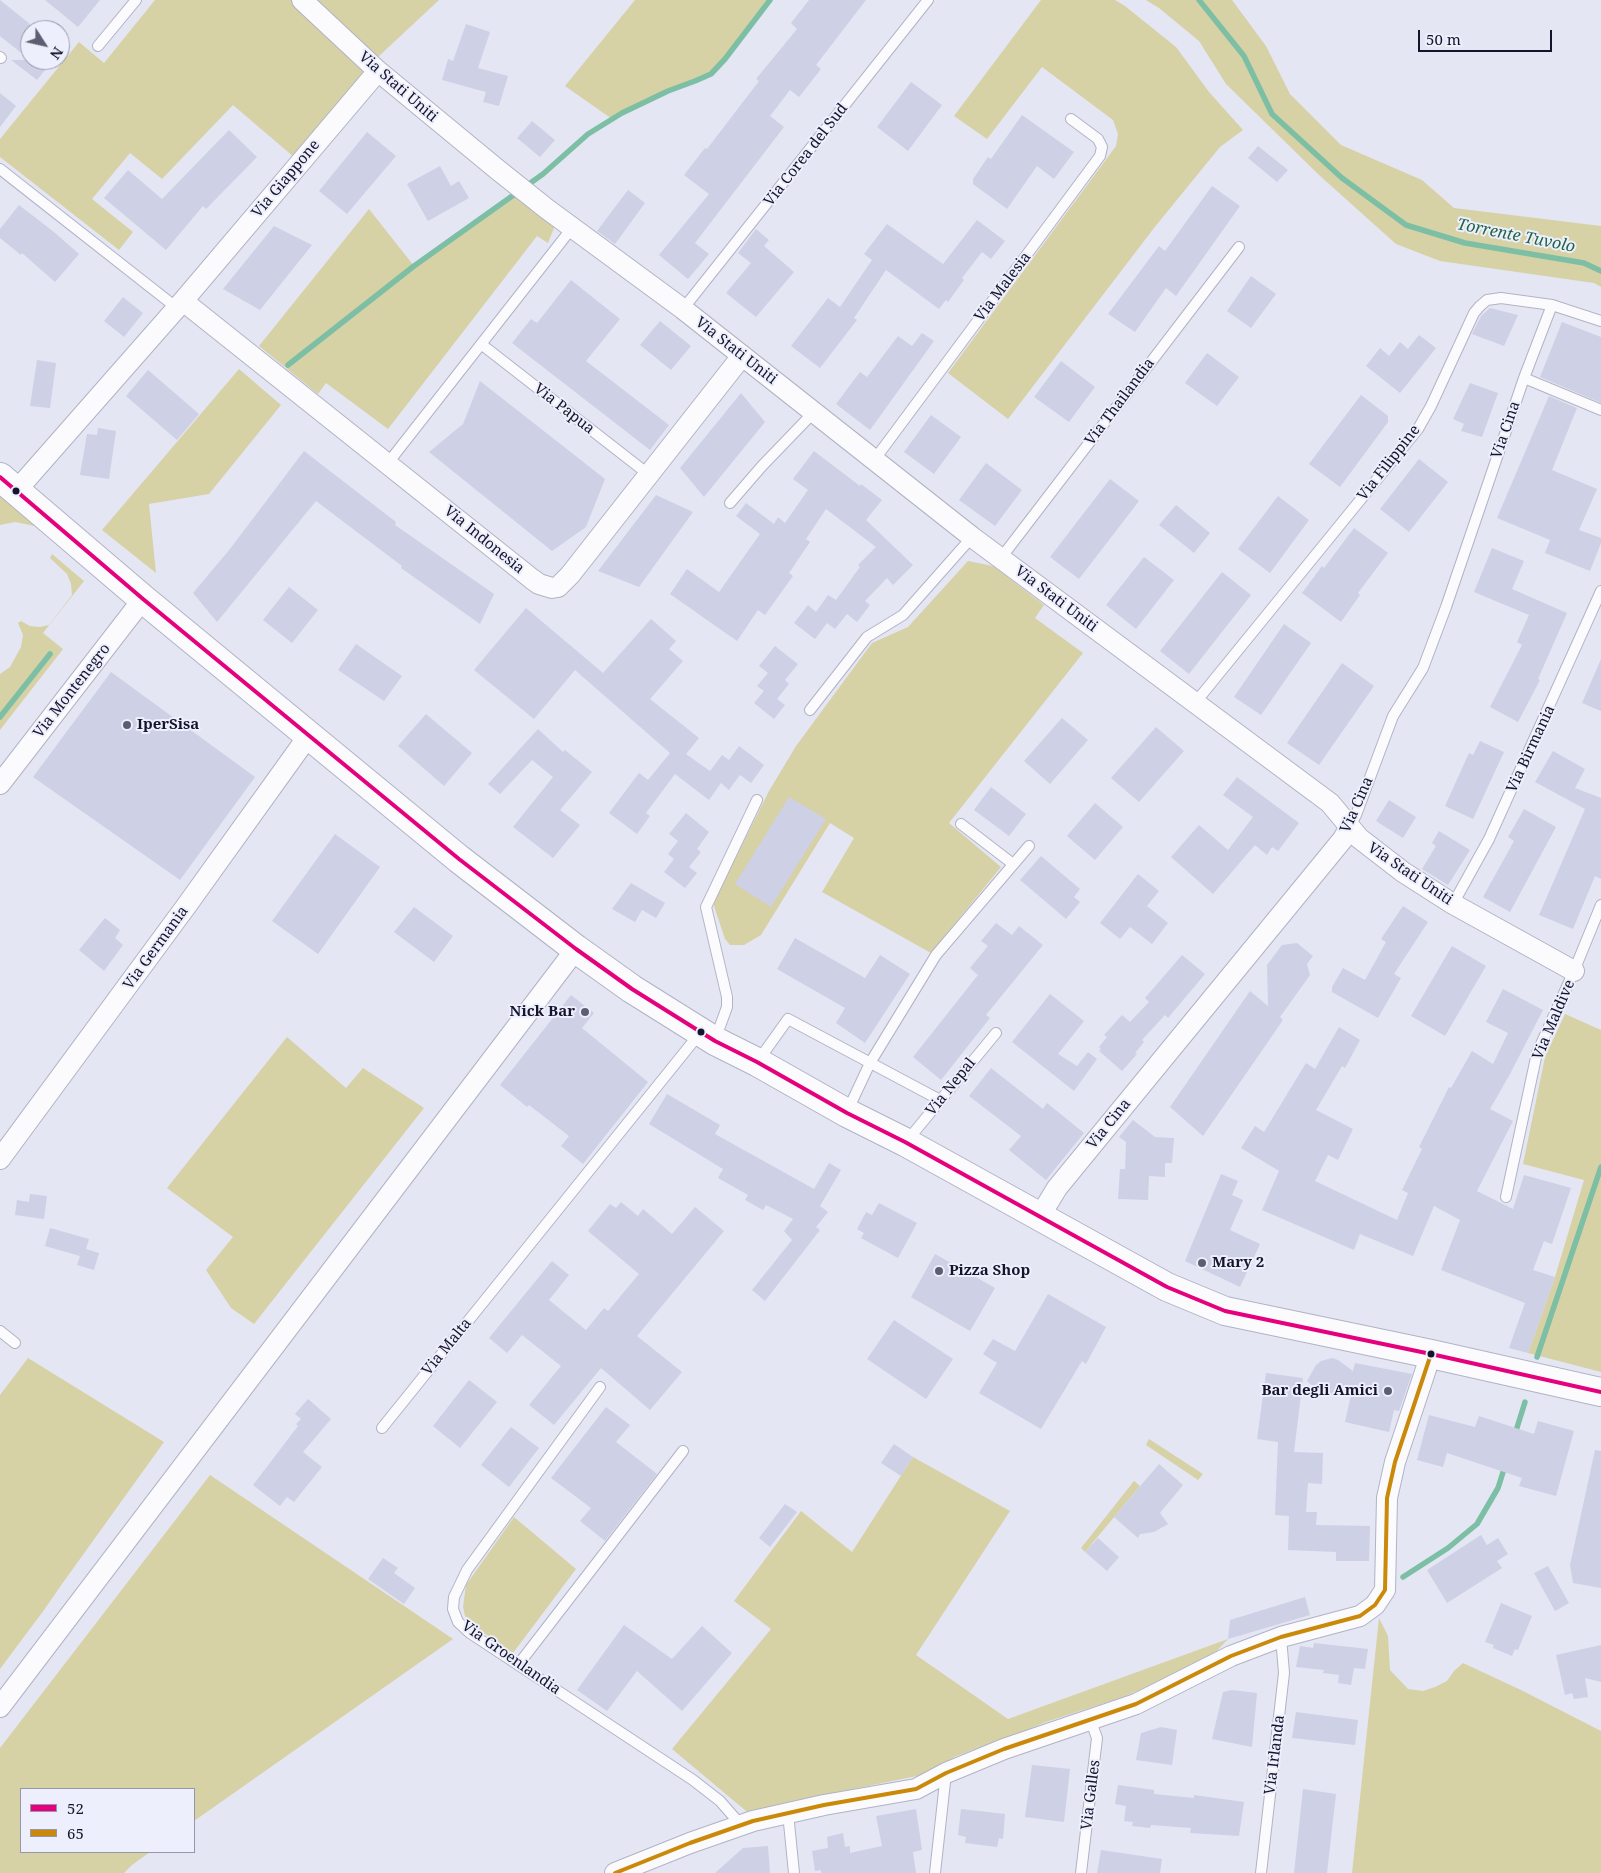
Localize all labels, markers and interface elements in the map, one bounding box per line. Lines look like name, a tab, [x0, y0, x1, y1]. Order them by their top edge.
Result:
north arrow	[20, 20, 70, 70]
scale bar	[1421, 20, 1555, 52]
text: 50 m	[1426, 29, 1461, 49]
text: N	[46, 43, 68, 63]
street label: Via Stati Uniti	[355, 48, 441, 126]
street label: Via Corea del Sud	[760, 100, 852, 210]
street label: Via Giappone	[248, 136, 324, 222]
water label: Torrente Tuvolo	[1455, 215, 1577, 257]
street label: Via Malesia	[971, 249, 1035, 325]
street label: Via Stati Uniti	[692, 314, 780, 388]
street label: Via Thailandia	[1081, 355, 1159, 449]
street label: Via Papua	[530, 380, 598, 438]
street label: Via Cina	[1488, 399, 1524, 461]
street label: Via Filippine	[1354, 421, 1424, 505]
unlabelled marker	[11, 486, 21, 496]
street label: Via Indonesia	[440, 502, 528, 578]
street label: Via Stati Uniti	[1011, 562, 1101, 636]
street label: Via Montenegro	[30, 640, 114, 742]
street label: Via Birmania	[1503, 702, 1559, 796]
place label: IperSisa	[137, 716, 199, 734]
marker: IperSisa	[121, 719, 133, 731]
street label: Via Cina	[1337, 774, 1377, 836]
street label: Via Stati Uniti	[1364, 839, 1456, 909]
street label: Via Germania	[120, 903, 192, 993]
street label: Via Maldive	[1529, 977, 1579, 1063]
place label: Nick Bar	[510, 1003, 575, 1021]
marker: Nick Bar	[579, 1006, 591, 1018]
unlabelled marker	[696, 1027, 706, 1037]
street label: Via Nepal	[922, 1055, 980, 1119]
street label: Via Cina	[1083, 1095, 1135, 1153]
place label: Mary 2	[1212, 1254, 1264, 1272]
marker: Mary 2	[1196, 1257, 1208, 1269]
place label: Pizza Shop	[949, 1262, 1030, 1280]
marker: Pizza Shop	[933, 1265, 945, 1277]
street label: Via Malta	[419, 1315, 475, 1379]
unlabelled marker	[1426, 1349, 1436, 1359]
place label: Bar degli Amici	[1261, 1382, 1378, 1400]
marker: Bar degli Amici	[1382, 1385, 1394, 1397]
street label: Via Groenlandia	[458, 1617, 564, 1699]
street label: Via Irlanda	[1261, 1714, 1289, 1796]
street label: Via Galles	[1078, 1759, 1104, 1831]
legend	[20, 1788, 195, 1853]
text: 52	[67, 1798, 84, 1818]
text: 65	[67, 1823, 84, 1843]

